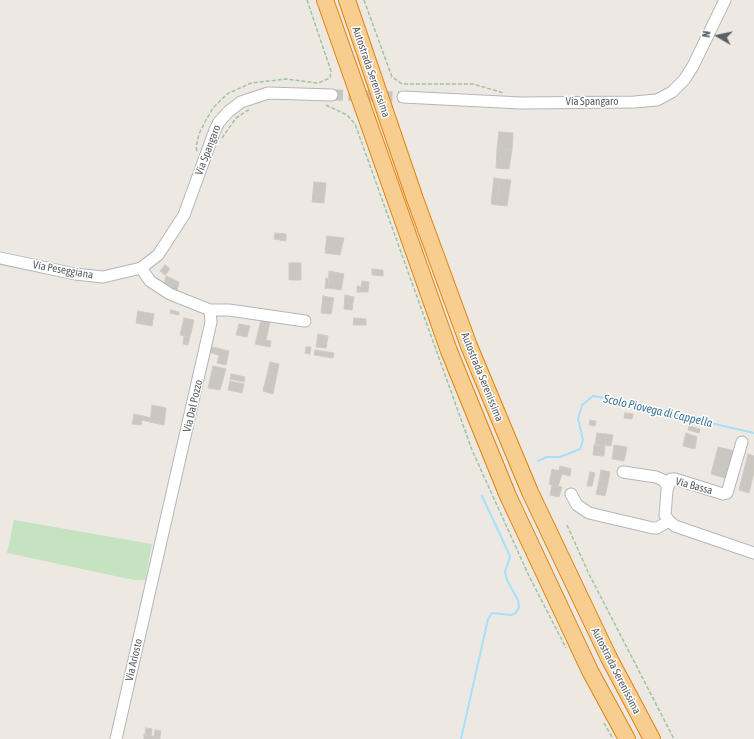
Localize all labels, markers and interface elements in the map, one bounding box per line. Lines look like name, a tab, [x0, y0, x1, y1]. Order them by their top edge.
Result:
north arrow	[698, 16, 738, 56]
street label: Autostrada Serenissima	[349, 25, 393, 119]
text: N	[700, 30, 713, 38]
street label: Via Spangaro	[566, 95, 618, 109]
street label: Via Spangaro	[192, 123, 224, 177]
street label: Via Peseggiana	[32, 258, 94, 282]
street label: Autostrada Serenissima	[458, 330, 506, 424]
street label: Via Dal Pozzo	[181, 378, 205, 434]
water label: Scolo Piovega di Cappella	[602, 391, 714, 431]
street label: Via Bassa	[674, 475, 714, 497]
street label: Autostrada Serenissima	[589, 626, 643, 716]
street label: Via Ariosto	[123, 638, 145, 682]

